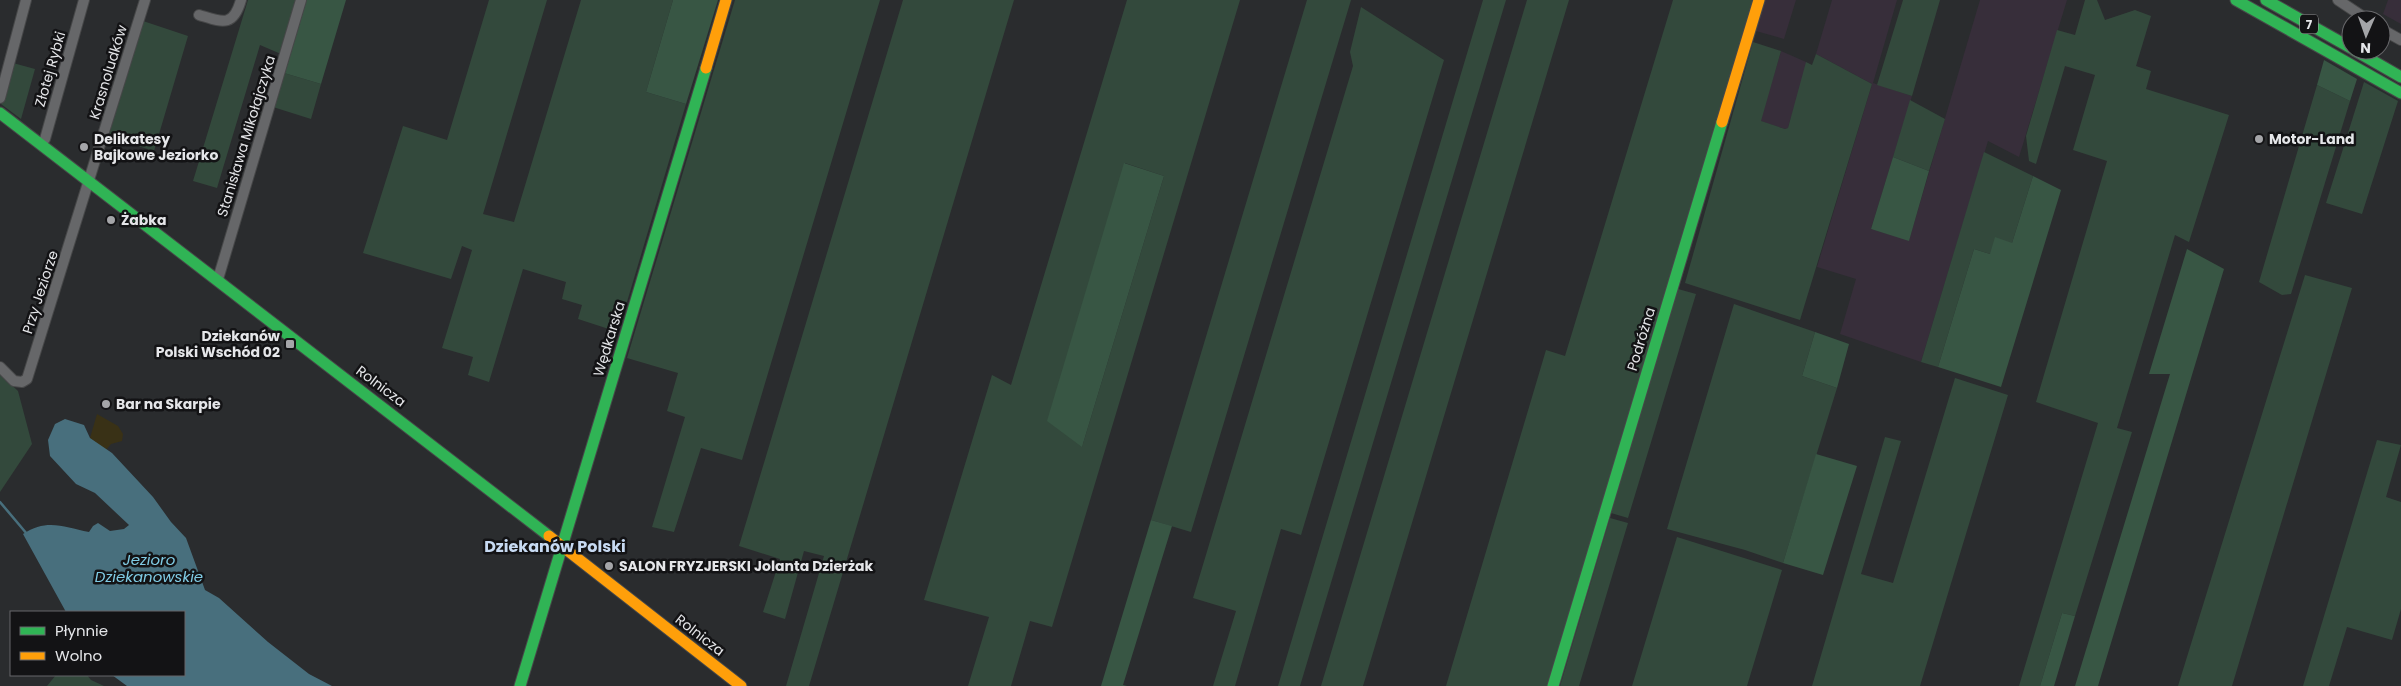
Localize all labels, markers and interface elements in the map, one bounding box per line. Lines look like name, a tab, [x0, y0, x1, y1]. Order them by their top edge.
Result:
north arrow	[2341, 10, 2391, 60]
road number: 7	[2300, 14, 2318, 34]
street label: Krasnoludków	[84, 22, 132, 122]
street label: Złotej Rybki	[30, 29, 70, 109]
text: N	[2360, 38, 2371, 58]
street label: Stanisława Mikołajczyka	[212, 53, 280, 219]
place label: Delikatesy Bajkowe Jeziorko	[94, 129, 218, 165]
place label: Motor-Land	[2269, 129, 2355, 149]
marker: Motor-Land	[2253, 133, 2265, 145]
marker: Delikatesy Bajkowe Jeziorko	[78, 141, 90, 153]
place label: Żabka	[121, 210, 167, 230]
marker: Żabka	[105, 214, 117, 226]
street label: Przy Jeziorze	[17, 247, 63, 336]
street label: Wędkarska	[588, 299, 630, 379]
street label: Podróżna	[1622, 305, 1660, 373]
place label: Dziekanów Polski Wschód 02	[156, 326, 281, 362]
marker: Dziekanów Polski Wschód 02	[284, 338, 296, 350]
street label: Rolnicza	[352, 361, 410, 411]
place label: Bar na Skarpie	[116, 394, 221, 414]
marker: Bar na Skarpie	[100, 398, 112, 410]
district label: Dziekanów Polski	[484, 535, 626, 558]
water label: Jezioro Dziekanowskie	[95, 549, 203, 587]
place label: SALON FRYZJERSKI Jolanta Dzierżak	[619, 556, 873, 576]
marker: SALON FRYZJERSKI Jolanta Dzierżak	[603, 560, 615, 572]
street label: Rolnicza	[671, 609, 729, 661]
legend	[10, 611, 185, 676]
text: Płynnie	[55, 620, 108, 641]
text: Wolno	[55, 645, 102, 666]

